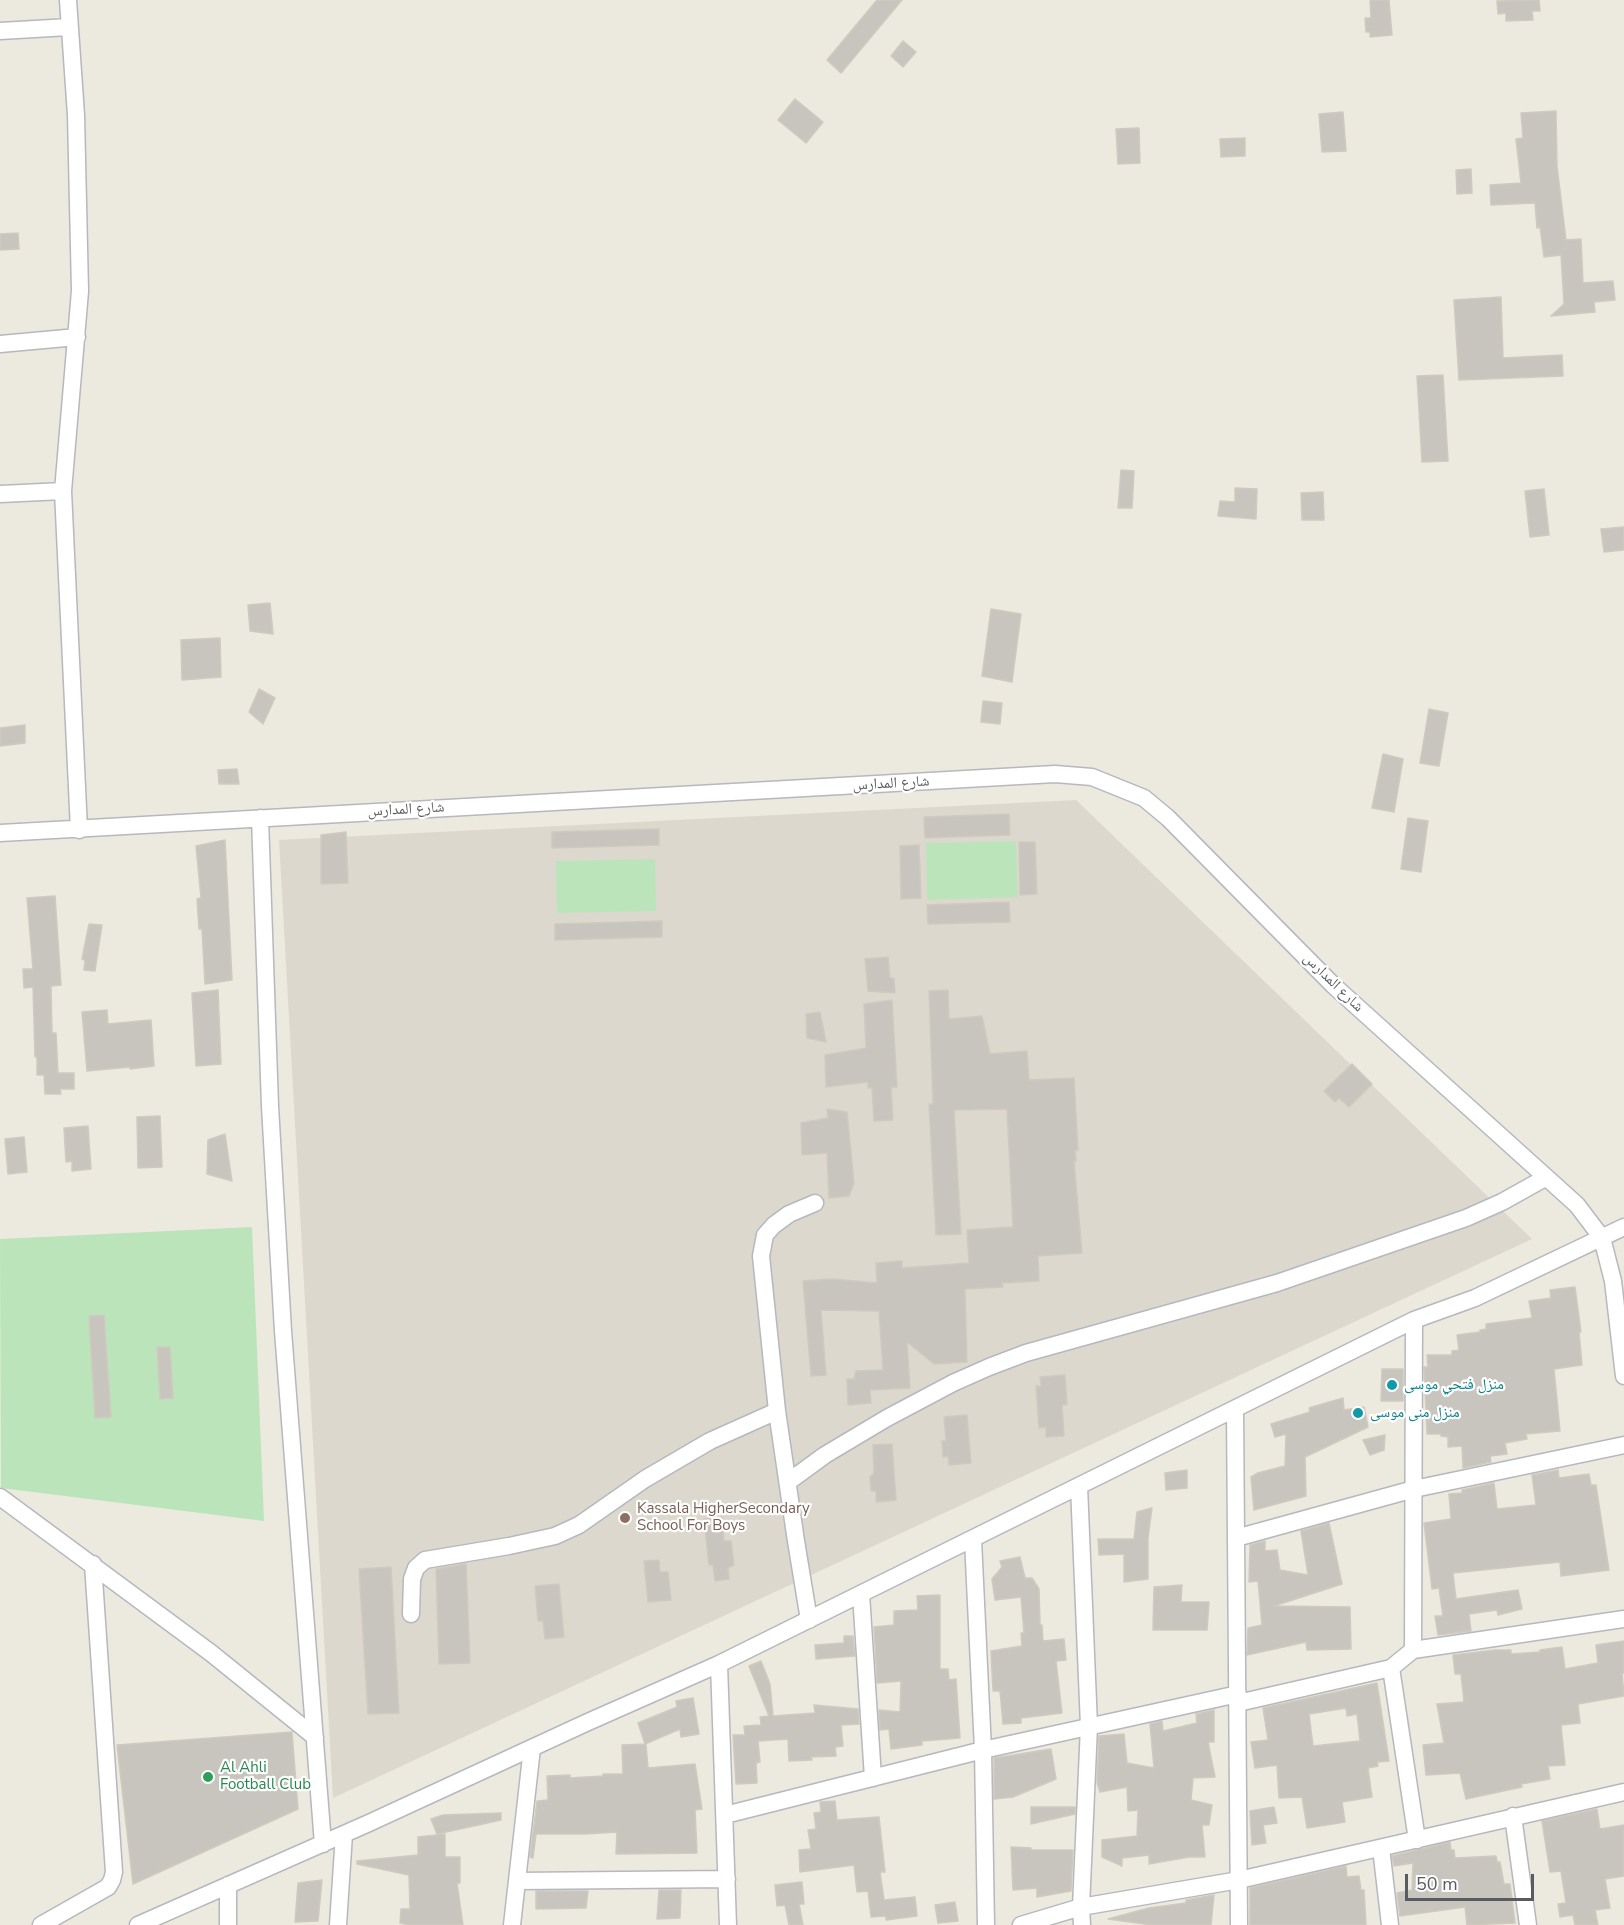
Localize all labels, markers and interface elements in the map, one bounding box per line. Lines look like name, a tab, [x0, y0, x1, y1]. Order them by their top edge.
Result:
street label: شارع المدارس	[852, 773, 930, 795]
street label: شارع المدارس	[367, 799, 445, 821]
street label: شارع المدارس	[1299, 950, 1367, 1016]
place label: منزل فتحي موسى	[1404, 1376, 1504, 1394]
marker: منزل فتحي موسى	[1385, 1378, 1399, 1392]
place label: منزل منى موسى	[1370, 1404, 1459, 1422]
marker: منزل منى موسى	[1351, 1406, 1365, 1420]
place label: Kassala HigherSecondary School For Boys	[637, 1500, 810, 1535]
marker: Kassala HigherSecondary School For Boys	[618, 1511, 632, 1525]
place label: Al Ahli Football Club	[220, 1759, 311, 1794]
marker: Al Ahli Football Club	[201, 1770, 215, 1784]
scale bar	[1408, 1862, 1537, 1900]
text: 50 m	[1416, 1872, 1458, 1896]

